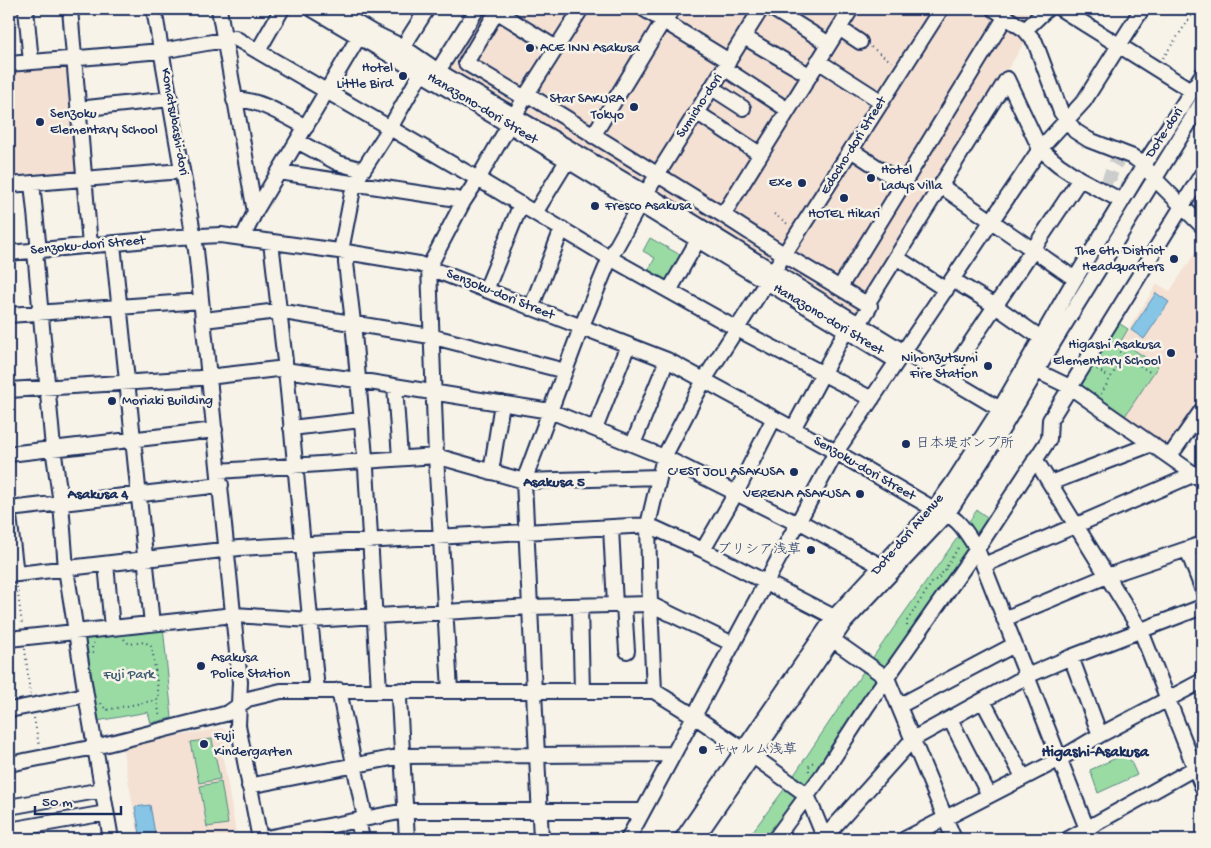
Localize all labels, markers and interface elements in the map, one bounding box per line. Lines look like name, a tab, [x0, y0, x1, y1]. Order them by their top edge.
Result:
place label: ACE INN Asakusa	[540, 40, 641, 57]
marker: ACE INN Asakusa	[524, 42, 536, 54]
place label: Hotel Little Bird	[336, 60, 395, 93]
street label: Komatsubashi-dori	[156, 67, 192, 177]
street label: Hanazono-dori Street	[424, 69, 541, 149]
marker: Hotel Little Bird	[397, 70, 409, 82]
street label: Sumicho-dori	[673, 71, 727, 141]
place label: Star SAKURA Tokyo	[550, 91, 625, 124]
street label: Edocho-dori Street	[817, 93, 892, 198]
marker: Star SAKURA Tokyo	[628, 101, 640, 113]
street label: Dote-dori	[1142, 104, 1188, 162]
place label: Senzoku Elementary School	[50, 106, 158, 139]
marker: Senzoku Elementary School	[34, 116, 46, 128]
place label: Hotel Ladys Villa	[881, 162, 943, 195]
marker: Hotel Ladys Villa	[865, 172, 877, 184]
place label: Exe	[769, 175, 793, 192]
marker: Exe	[796, 177, 808, 189]
marker: HOTEL Hikari	[838, 192, 850, 204]
place label: Fresco Asakusa	[604, 198, 693, 215]
marker: Fresco Asakusa	[589, 200, 601, 212]
place label: HOTEL Hikari	[808, 206, 880, 223]
street label: Senzoku-dori Street	[30, 232, 147, 259]
place label: The 6th District Headquarters	[1074, 243, 1165, 276]
marker: The 6th District Headquarters	[1168, 253, 1180, 265]
street label: Senzoku-dori Street	[443, 266, 558, 325]
street label: Hanazono-dori Street	[770, 280, 887, 360]
place label: Higashi Asakusa Elementary School	[1053, 337, 1162, 370]
marker: Higashi Asakusa Elementary School	[1165, 347, 1177, 359]
place label: Nihonzutsumi Fire Station	[901, 350, 978, 383]
marker: Nihonzutsumi Fire Station	[982, 360, 994, 372]
place label: Moriaki Building	[122, 393, 213, 410]
marker: Moriaki Building	[106, 395, 118, 407]
street label: Senzoku-dori Street	[810, 433, 919, 506]
place label: 日本堤ポンプ所	[916, 436, 1014, 453]
marker: 日本堤ポンプ所	[900, 438, 912, 450]
place label: C'EST JOLI ASAKUSA	[668, 464, 785, 481]
marker: C'EST JOLI ASAKUSA	[788, 466, 800, 478]
district label: Asakusa 5	[522, 474, 585, 492]
district label: Asakusa 4	[67, 486, 129, 504]
place label: VERENA ASAKUSA	[742, 486, 851, 503]
marker: VERENA ASAKUSA	[854, 488, 866, 500]
street label: Dote-dori Avenue	[867, 490, 949, 580]
place label: ブリシア浅草	[717, 542, 801, 559]
marker: ブリシア浅草	[805, 544, 817, 556]
place label: Asakusa Police Station	[210, 650, 290, 683]
marker: Asakusa Police Station	[195, 660, 207, 672]
park label: Fuji Park	[103, 667, 156, 684]
place label: Fuji Kindergarten	[213, 728, 292, 761]
marker: Fuji Kindergarten	[198, 738, 210, 750]
place label: キャルム浅草	[713, 742, 797, 759]
marker: キャルム浅草	[697, 744, 709, 756]
district label: Higashi-Asakusa	[1041, 744, 1150, 763]
scale bar	[35, 783, 121, 815]
text: 50 m	[42, 794, 73, 812]

